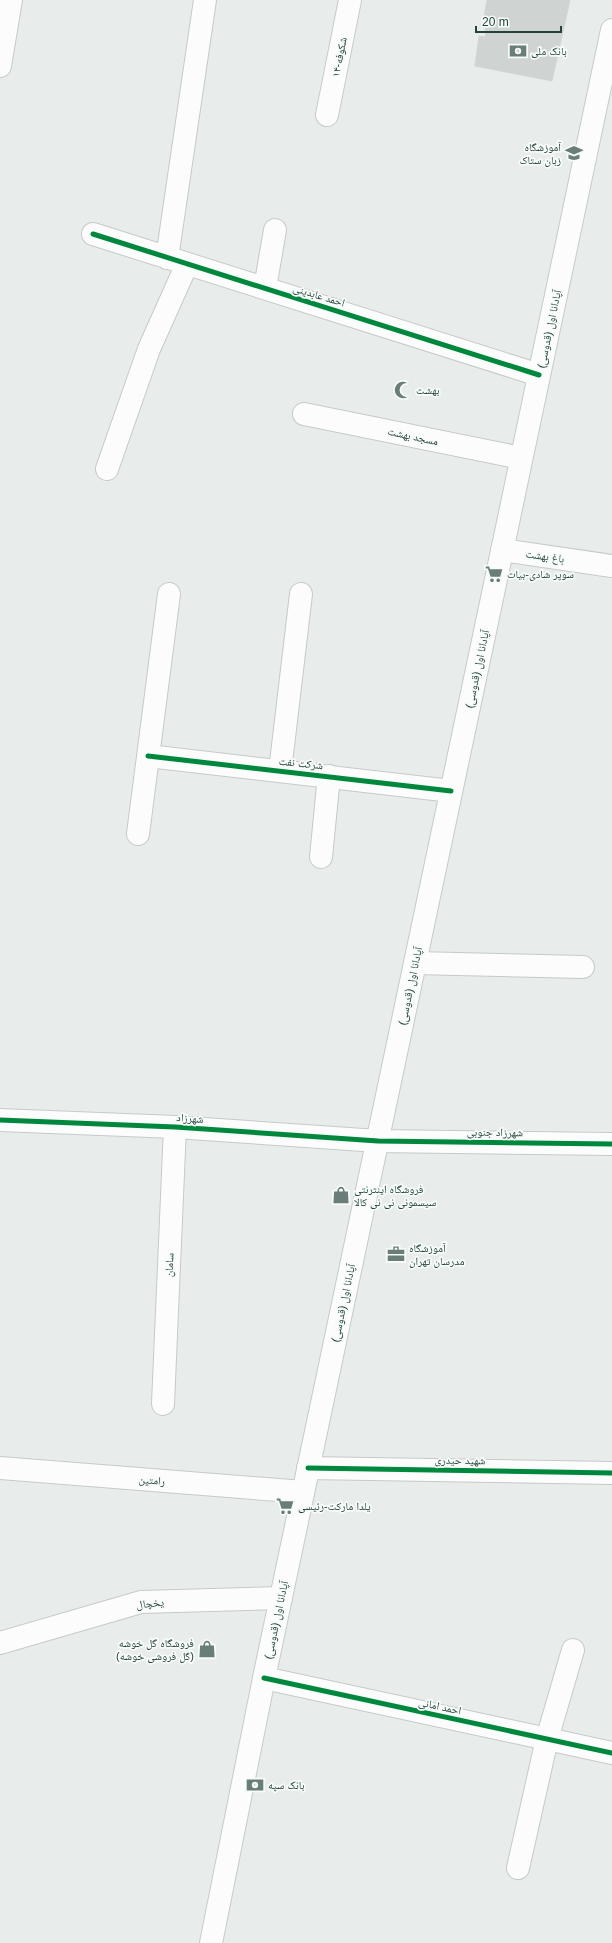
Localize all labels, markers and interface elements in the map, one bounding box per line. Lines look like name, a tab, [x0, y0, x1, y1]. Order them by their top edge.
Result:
scale bar	[476, 8, 561, 34]
text: 20 m	[482, 15, 509, 29]
street label: ۱۴-شکوفه	[329, 36, 349, 78]
bank icon: بانک ملی	[508, 41, 528, 61]
place label: بانک ملی	[531, 45, 567, 58]
place label: آموزشگاه زبان ستاک	[520, 141, 561, 167]
school or university icon: آموزشگاه زبان ستاک	[564, 143, 584, 163]
street label: احمد عابدینی	[291, 281, 346, 310]
street label: آپادانا اول (قدوسی)	[535, 289, 564, 369]
mosque icon: بهشت	[393, 380, 413, 400]
place label: بهشت	[416, 384, 440, 396]
street label: مسجد بهشت	[387, 425, 439, 448]
street label: باغ بهشت	[525, 547, 565, 566]
supermarket icon: سوپر شادی-بیات	[484, 564, 504, 584]
place label: سوپر شادی-بیات	[507, 568, 574, 581]
street label: آپادانا اول (قدوسی)	[463, 629, 492, 709]
street label: شرکت نفت	[278, 755, 324, 771]
street label: آپادانا اول (قدوسی)	[396, 946, 425, 1026]
street label: شهرزاد	[176, 1111, 204, 1125]
street label: شهرزاد جنوبی	[467, 1126, 523, 1139]
place label: فروشگاه اینترنتی سیسمونی نی نی کالا	[354, 1183, 436, 1209]
shop icon: فروشگاه اینترنتی سیسمونی نی نی کالا	[331, 1185, 351, 1205]
place label: آموزشگاه مدرسان تهران	[409, 1242, 464, 1268]
office icon: آموزشگاه مدرسان تهران	[386, 1244, 406, 1264]
street label: سامان	[162, 1253, 177, 1277]
street label: آپادانا اول (قدوسی)	[329, 1263, 358, 1343]
street label: شهید حیدری	[434, 1454, 486, 1467]
street label: رامتین	[138, 1473, 166, 1488]
supermarket icon: یلدا مارکت-رئیسی	[275, 1496, 295, 1516]
place label: یلدا مارکت-رئیسی	[298, 1500, 371, 1513]
street label: آپادانا اول (قدوسی)	[262, 1580, 291, 1660]
street label: یخچال	[136, 1596, 165, 1611]
place label: فروشگاه گل خوشه (گل فروشی خوشه)	[116, 1637, 194, 1663]
shop icon: فروشگاه گل خوشه (گل فروشی خوشه)	[197, 1639, 217, 1659]
street label: احمد امانی	[417, 1696, 462, 1717]
bank icon: بانک سپه	[245, 1775, 265, 1795]
place label: بانک سپه	[268, 1779, 305, 1792]

